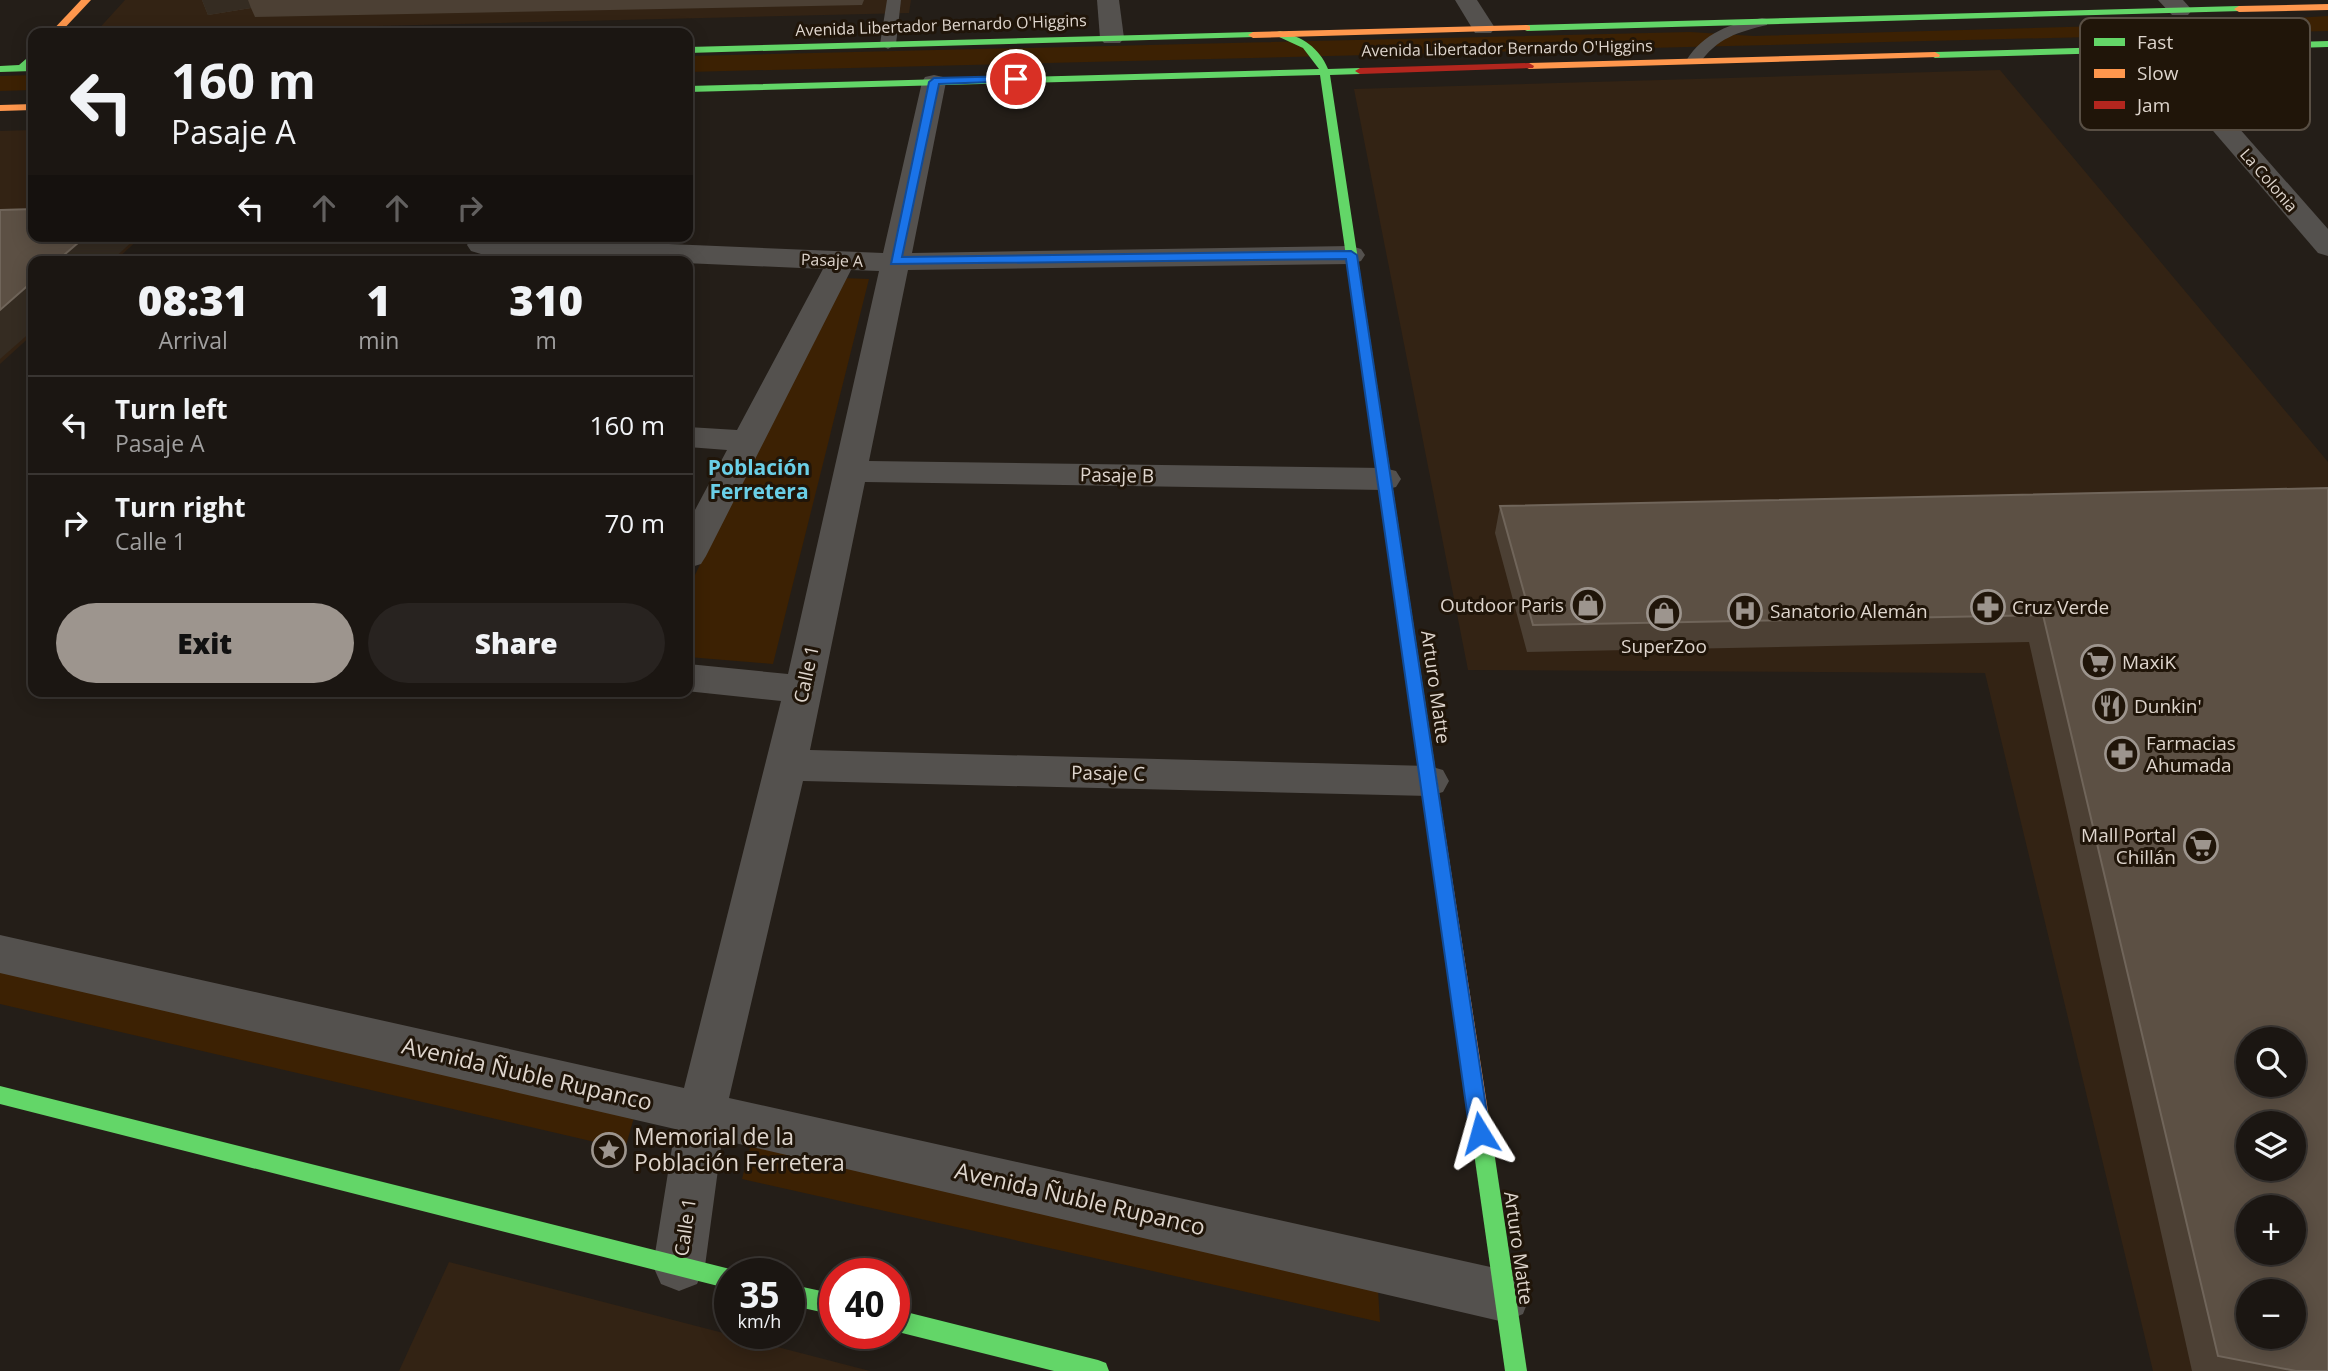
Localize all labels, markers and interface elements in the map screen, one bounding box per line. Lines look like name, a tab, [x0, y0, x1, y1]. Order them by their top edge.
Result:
street label: Avenida Libertador Bernardo O'Higgins	[795, 9, 1087, 41]
legend	[2080, 18, 2310, 130]
text: Fast	[2137, 29, 2173, 55]
street label: Avenida Libertador Bernardo O'Higgins	[1361, 34, 1653, 62]
text: 160 m	[171, 47, 316, 113]
pin	[986, 49, 1046, 109]
icon: left	[56, 56, 147, 147]
icon: arrive	[997, 60, 1035, 98]
text: Slow	[2137, 60, 2179, 86]
text: Jam	[2135, 92, 2170, 118]
text: Pasaje A	[171, 110, 296, 153]
street label: La Colonia	[2235, 144, 2303, 216]
icon: left	[232, 189, 270, 227]
icon: ahead	[305, 189, 343, 227]
icon: ahead	[378, 189, 416, 227]
icon: right	[451, 189, 489, 227]
street label: Pasaje A	[800, 248, 864, 272]
text: 08:31	[138, 271, 248, 328]
text: 1	[367, 271, 391, 328]
text: 310	[509, 271, 583, 328]
text: Arrival	[159, 324, 228, 356]
text: min	[358, 324, 399, 356]
text: m	[536, 324, 557, 356]
text: Turn left	[115, 391, 227, 427]
icon: left	[56, 406, 94, 444]
text: 160 m	[590, 407, 665, 443]
text: Pasaje A	[115, 427, 205, 459]
district label: Población Ferretera	[708, 453, 810, 505]
street label: Pasaje B	[1080, 461, 1154, 489]
text: Turn right	[115, 489, 246, 525]
icon: right	[56, 504, 94, 542]
text: 70 m	[604, 505, 665, 541]
text: Calle 1	[115, 525, 186, 557]
shop icon: Outdoor Paris	[1569, 586, 1607, 624]
pharmacy icon: Cruz Verde	[1969, 588, 2007, 626]
place label: Outdoor Paris	[1440, 592, 1564, 618]
hospital icon: Sanatorio Alemán	[1726, 592, 1764, 630]
shop icon: SuperZoo	[1645, 594, 1683, 632]
place label: Cruz Verde	[2012, 594, 2109, 620]
place label: Sanatorio Alemán	[1770, 598, 1928, 624]
button: Exit	[56, 603, 354, 683]
button: Share	[368, 603, 665, 683]
street label: Arturo Matte	[1415, 629, 1457, 745]
place label: SuperZoo	[1621, 633, 1707, 659]
street label: Calle 1	[787, 643, 825, 705]
supermarket icon: MaxiK	[2079, 643, 2117, 681]
place label: MaxiK	[2122, 649, 2176, 675]
restaurant icon: Dunkin'	[2091, 687, 2129, 725]
place label: Dunkin'	[2134, 693, 2202, 719]
place label: Farmacias Ahumada	[2146, 730, 2236, 778]
pharmacy icon: Farmacias Ahumada	[2103, 735, 2141, 773]
street label: Pasaje C	[1071, 759, 1145, 787]
place label: Mall Portal Chillán	[2081, 822, 2176, 870]
supermarket icon: Mall Portal Chillán	[2182, 827, 2220, 865]
map controls	[2236, 1027, 2306, 1349]
button: search	[2236, 1027, 2306, 1097]
street label: Avenida Ñuble Rupanco	[399, 1029, 656, 1117]
position arrow	[1443, 1096, 1517, 1170]
button: layers	[2236, 1111, 2306, 1181]
place label: Memorial de la Población Ferretera	[634, 1120, 845, 1178]
place icon: Memorial de la Población Ferretera	[590, 1131, 628, 1169]
street label: Avenida Ñuble Rupanco	[952, 1154, 1209, 1242]
street label: Arturo Matte	[1498, 1190, 1540, 1306]
button: +	[2236, 1195, 2306, 1265]
street label: Calle 1	[668, 1196, 702, 1258]
speed limit sign: 40	[819, 1258, 910, 1349]
text: 35	[739, 1271, 780, 1318]
button: −	[2236, 1279, 2306, 1349]
text: km/h	[738, 1309, 781, 1333]

